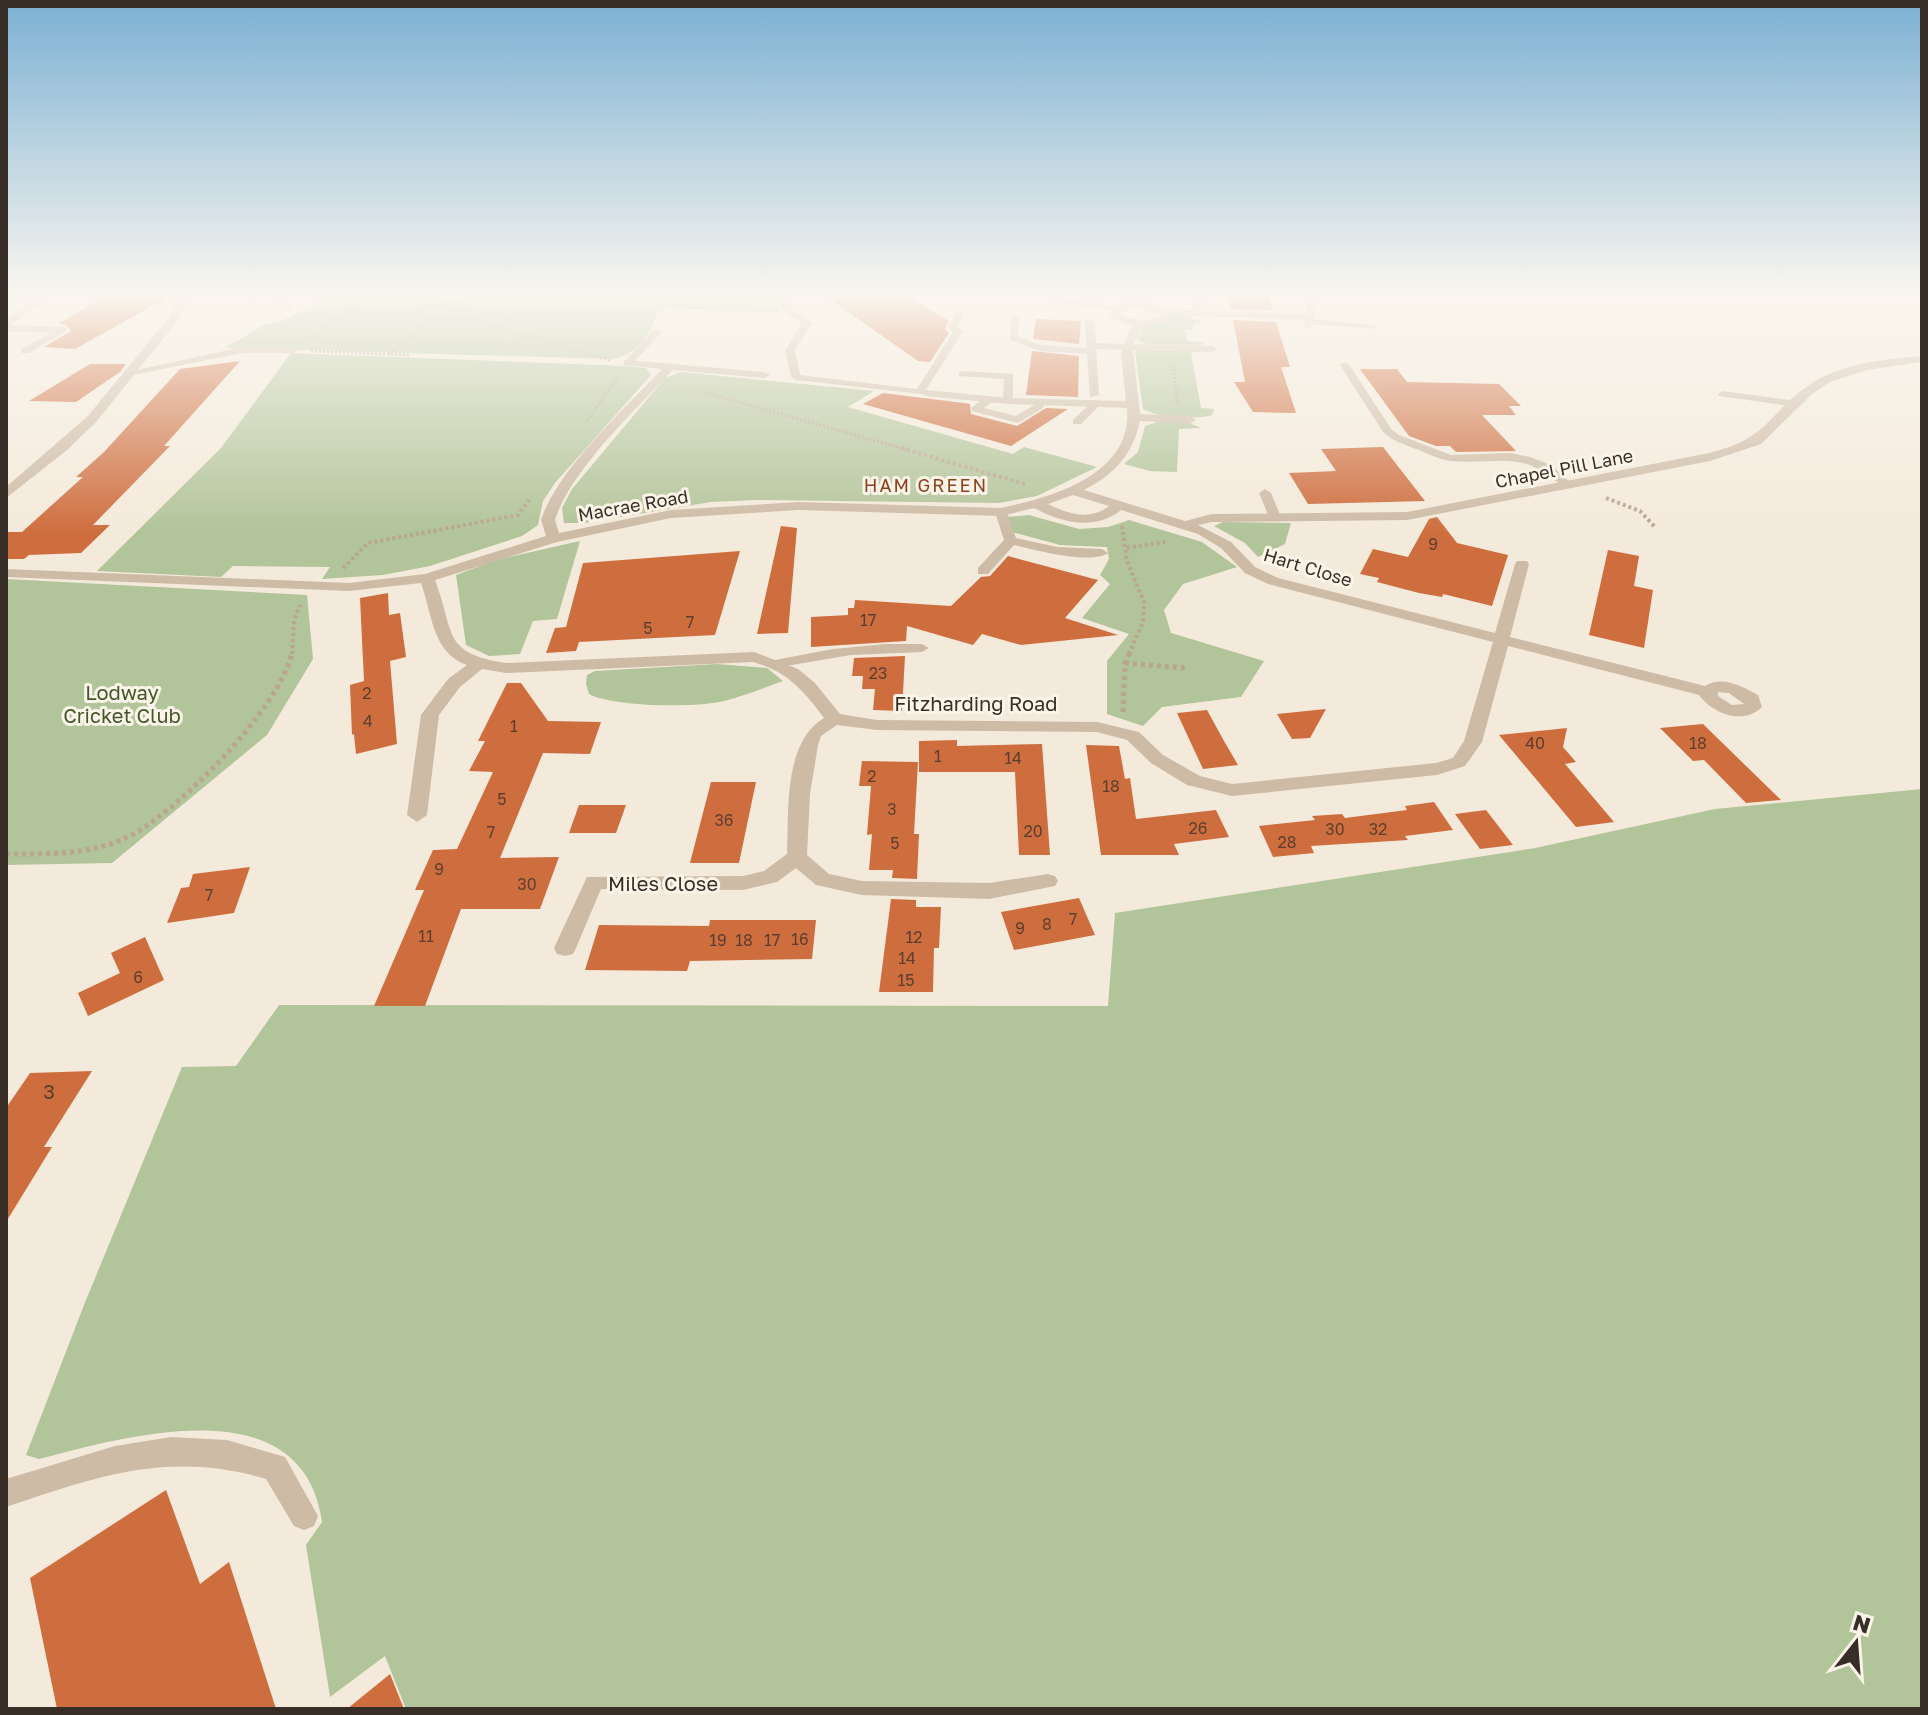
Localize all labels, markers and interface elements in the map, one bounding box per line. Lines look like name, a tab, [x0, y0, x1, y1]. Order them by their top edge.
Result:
street label: Chapel Pill Lane	[1493, 444, 1635, 492]
district label: HAM GREEN	[864, 474, 988, 496]
street label: Macrae Road	[576, 484, 690, 526]
house number: 9	[1428, 534, 1438, 554]
street label: Hart Close	[1261, 543, 1355, 591]
house number: 17	[860, 610, 876, 630]
house number: 7	[686, 612, 694, 632]
house number: 5	[643, 618, 653, 638]
house number: 23	[869, 663, 887, 683]
park label: Lodway Cricket Club	[63, 680, 181, 727]
house number: 2	[362, 683, 372, 703]
street label: Fitzharding Road	[894, 691, 1058, 715]
house number: 4	[363, 711, 373, 731]
house number: 1	[510, 716, 518, 736]
house number: 40	[1525, 733, 1545, 753]
house number: 18	[1689, 733, 1707, 753]
house number: 1	[934, 746, 942, 766]
house number: 14	[1004, 748, 1022, 768]
house number: 2	[867, 766, 877, 786]
house number: 18	[1102, 776, 1120, 796]
house number: 5	[497, 789, 507, 809]
house number: 3	[887, 799, 897, 819]
house number: 36	[714, 810, 734, 830]
house number: 26	[1189, 818, 1207, 838]
house number: 30	[1325, 819, 1345, 839]
house number: 32	[1369, 819, 1387, 839]
house number: 20	[1023, 821, 1043, 841]
house number: 7	[487, 822, 495, 842]
house number: 28	[1277, 832, 1297, 852]
house number: 5	[890, 833, 900, 853]
house number: 9	[434, 859, 444, 879]
street label: Miles Close	[608, 871, 718, 895]
house number: 30	[517, 874, 537, 894]
house number: 7	[205, 885, 213, 905]
house number: 7	[1069, 909, 1077, 929]
house number: 8	[1042, 914, 1052, 934]
house number: 9	[1015, 918, 1025, 938]
house number: 11	[418, 926, 434, 946]
house number: 12	[905, 927, 923, 947]
house number: 16	[791, 929, 809, 949]
house number: 19	[709, 930, 727, 950]
house number: 18	[735, 930, 753, 950]
house number: 17	[764, 930, 780, 950]
house number: 14	[898, 948, 916, 968]
house number: 6	[133, 967, 143, 987]
house number: 15	[897, 970, 915, 990]
house number: 3	[43, 1079, 55, 1103]
north arrow	[1816, 1603, 1896, 1683]
text: N	[1850, 1608, 1874, 1639]

